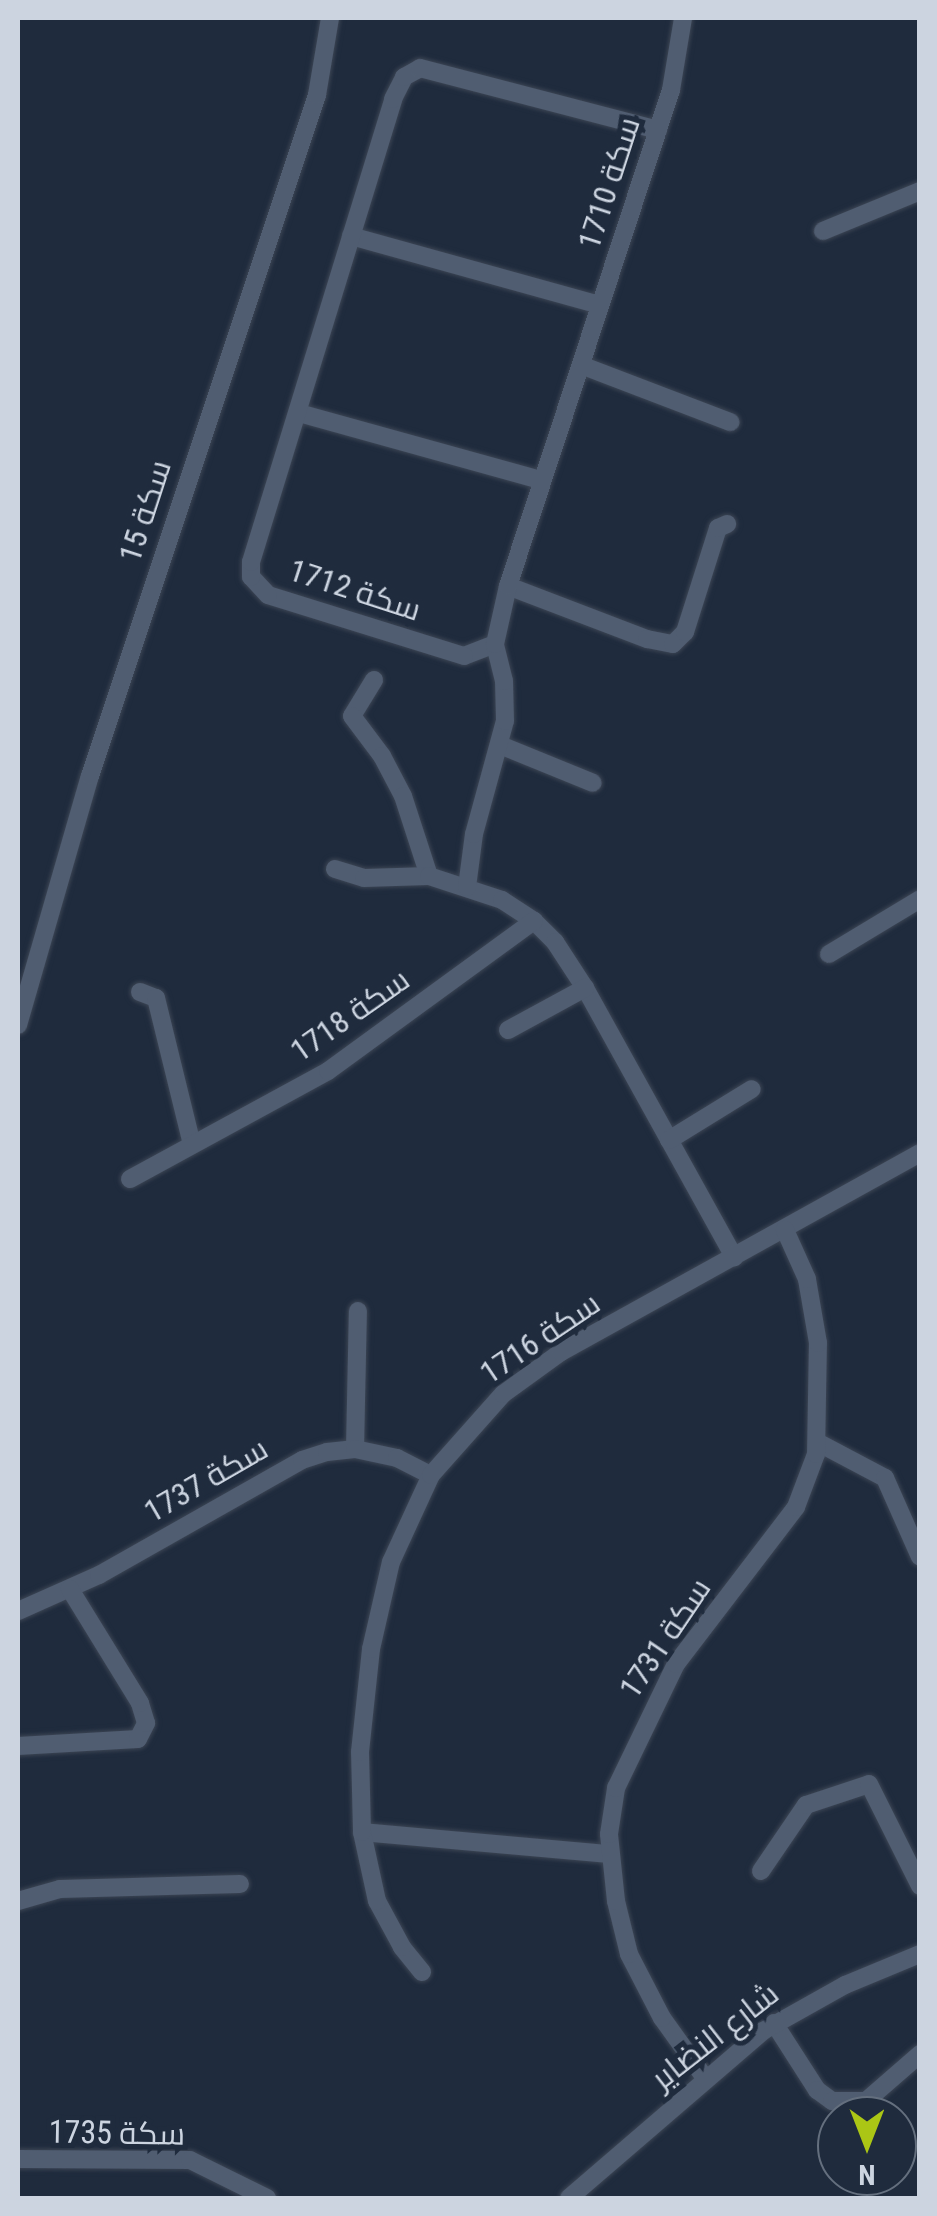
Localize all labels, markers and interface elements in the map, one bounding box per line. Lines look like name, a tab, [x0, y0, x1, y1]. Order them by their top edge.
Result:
street label: سكة 1710	[570, 112, 648, 254]
street label: سكة 15	[111, 455, 179, 567]
street label: سكة 1712	[284, 551, 426, 629]
street label: سكة 1718	[283, 960, 417, 1070]
street label: سكة 1716	[473, 1284, 607, 1392]
street label: سكة 1737	[137, 1429, 275, 1531]
street label: سكة 1731	[611, 1571, 719, 1705]
street label: شارع النضاير	[644, 1974, 786, 2098]
north arrow	[817, 2096, 917, 2196]
street label: سكة 1735	[48, 2113, 186, 2153]
text: N	[858, 2158, 876, 2191]

